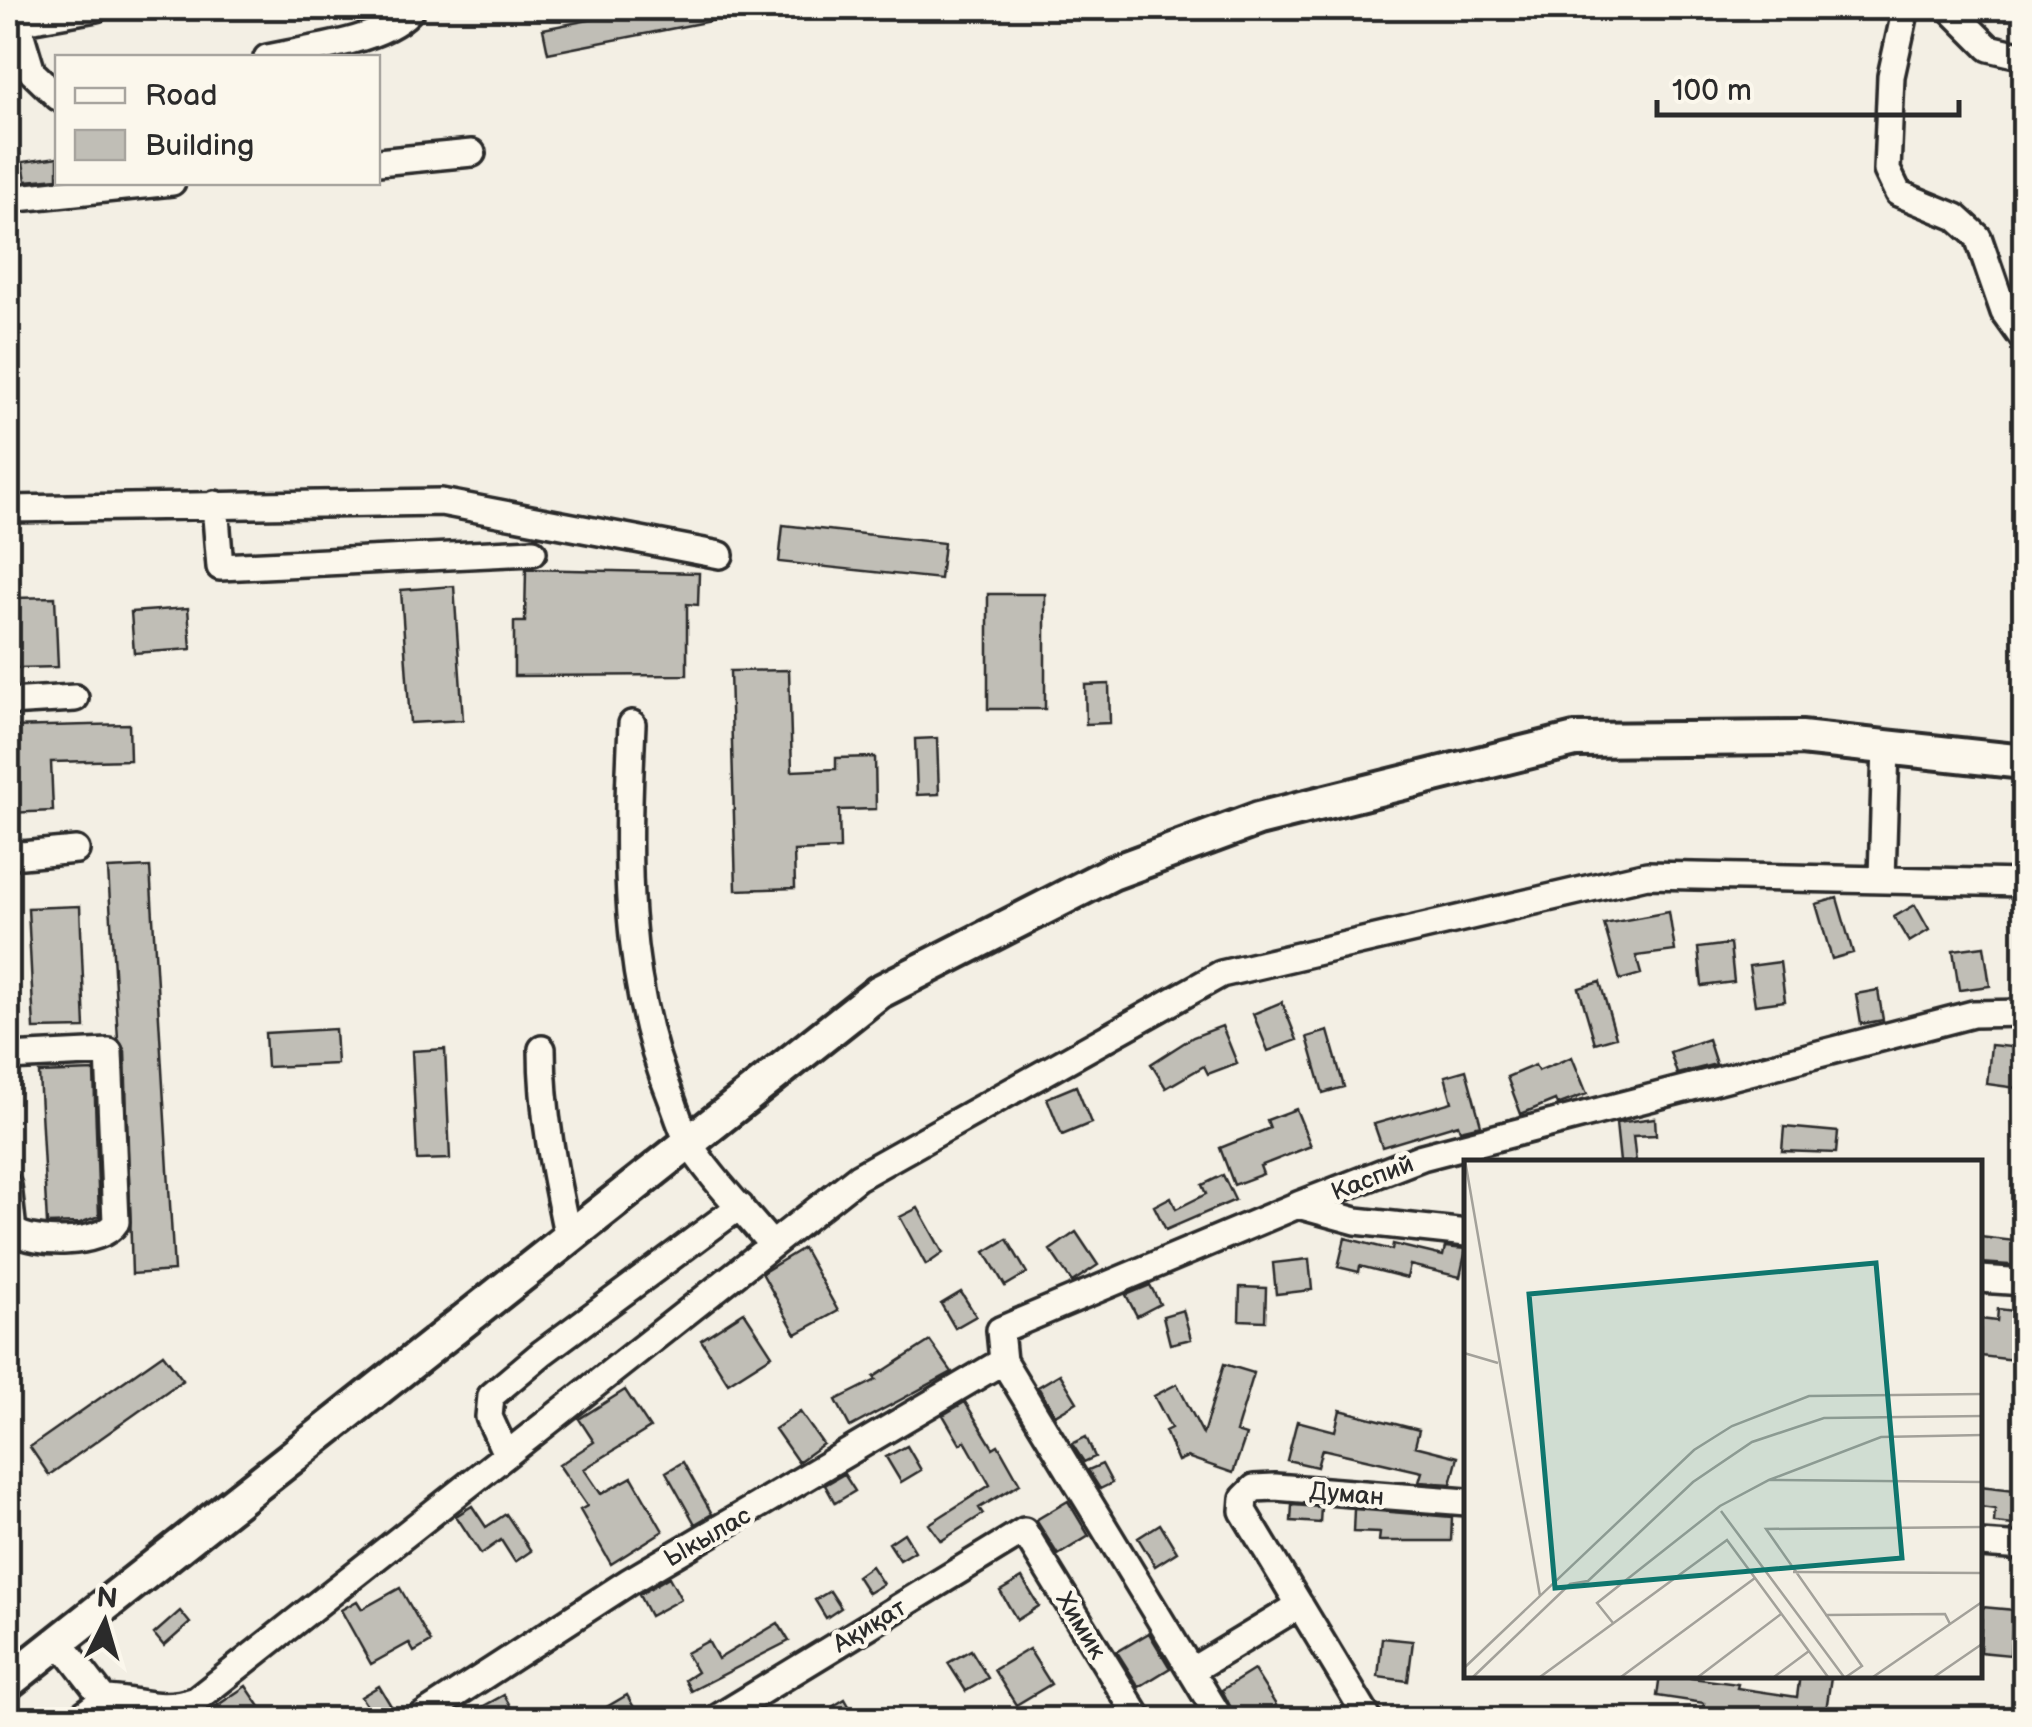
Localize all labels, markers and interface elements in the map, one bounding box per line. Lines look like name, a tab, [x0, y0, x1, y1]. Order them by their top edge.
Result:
legend	[55, 55, 380, 185]
scale bar	[1657, 55, 1960, 117]
text: 100 m	[1672, 73, 1752, 109]
text: Road	[145, 78, 218, 114]
text: Building	[145, 128, 254, 164]
street label: Каспий	[1327, 1149, 1418, 1208]
inset map	[1464, 1160, 1982, 1677]
street label: Думан	[1308, 1476, 1385, 1513]
street label: Ыкылас	[659, 1500, 757, 1574]
north arrow	[55, 1572, 155, 1672]
text: N	[95, 1581, 119, 1616]
street label: Химик	[1049, 1587, 1113, 1666]
street label: Ақиқат	[827, 1592, 912, 1661]

